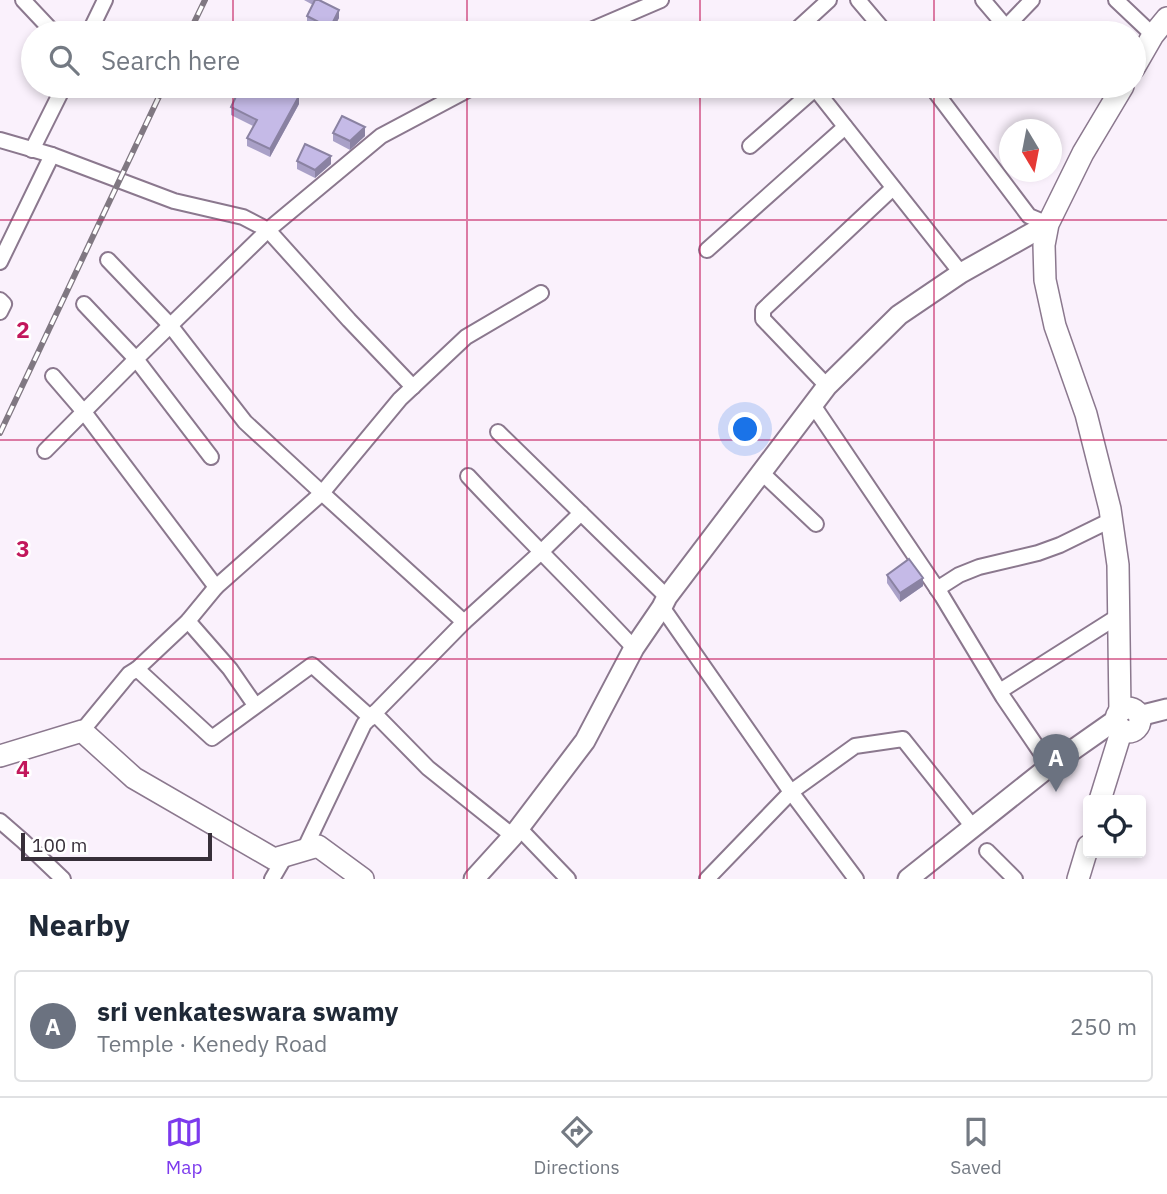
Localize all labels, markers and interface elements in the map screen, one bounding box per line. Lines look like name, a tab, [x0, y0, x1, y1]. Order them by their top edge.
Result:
search box	[21, 21, 1146, 98]
icon: search	[45, 41, 83, 79]
text: Search here	[101, 43, 240, 77]
north arrow	[999, 119, 1062, 182]
text: 2	[16, 314, 30, 344]
your location	[728, 412, 762, 446]
text: 3	[16, 533, 30, 563]
pin: A	[1033, 734, 1079, 792]
text: 4	[16, 753, 30, 783]
map controls	[1083, 795, 1146, 858]
button: locate	[1083, 795, 1146, 858]
scale bar	[21, 830, 212, 862]
text: 100 m	[32, 833, 87, 857]
text: Nearby	[28, 905, 130, 944]
text: sri venkateswara swamy	[97, 994, 398, 1028]
text: A	[45, 1011, 61, 1041]
text: 250 m	[1070, 1011, 1137, 1041]
text: Temple · Kenedy Road	[97, 1028, 327, 1058]
tab: Map	[165, 1113, 203, 1179]
tab: Directions	[533, 1113, 620, 1179]
tab: Saved	[950, 1113, 1002, 1179]

